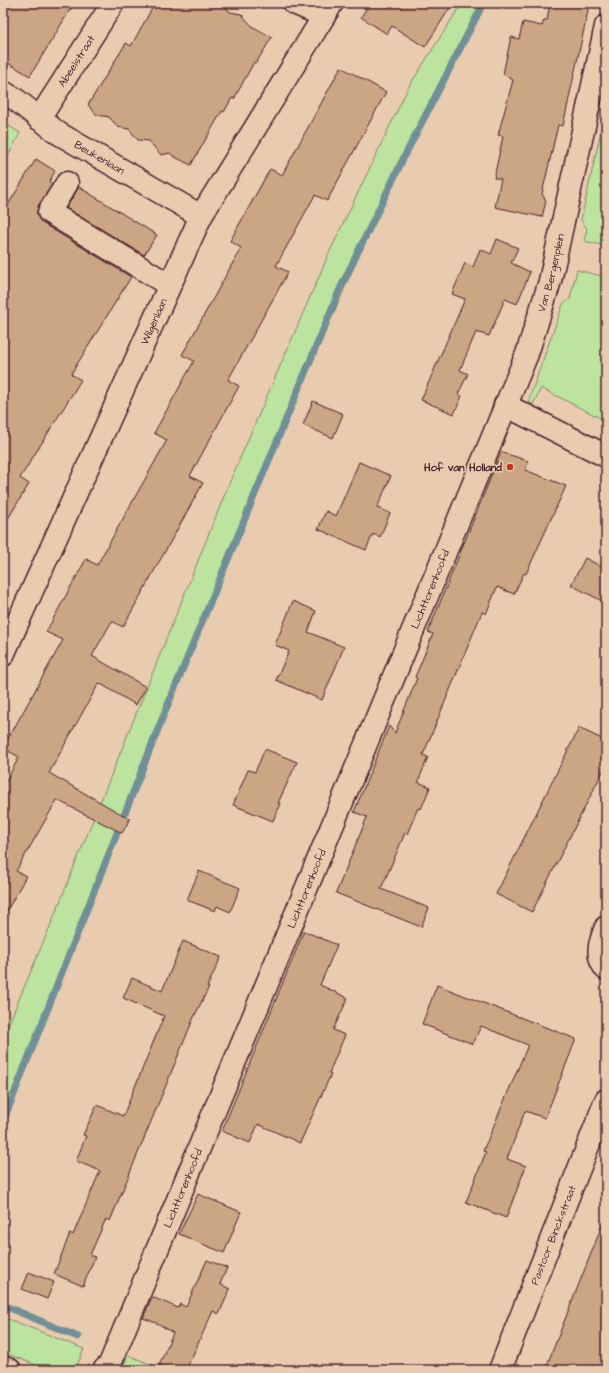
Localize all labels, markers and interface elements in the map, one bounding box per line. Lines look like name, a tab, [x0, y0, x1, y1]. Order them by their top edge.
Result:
street label: Abeelstraat	[54, 32, 99, 90]
street label: Beukenlaan	[72, 137, 128, 178]
street label: Van Bergenplein	[534, 232, 568, 314]
street label: Wilgenlaan	[137, 296, 171, 347]
place label: Hof van Holland	[423, 460, 502, 475]
marker: Hof van Holland	[505, 462, 515, 472]
street label: Lichttorenhoofd	[407, 547, 454, 631]
street label: Lichttorenhoofd	[284, 846, 330, 930]
street label: Lichttorenhoofd	[160, 1146, 206, 1230]
street label: Pastoor Binckstraat	[527, 1183, 580, 1287]

